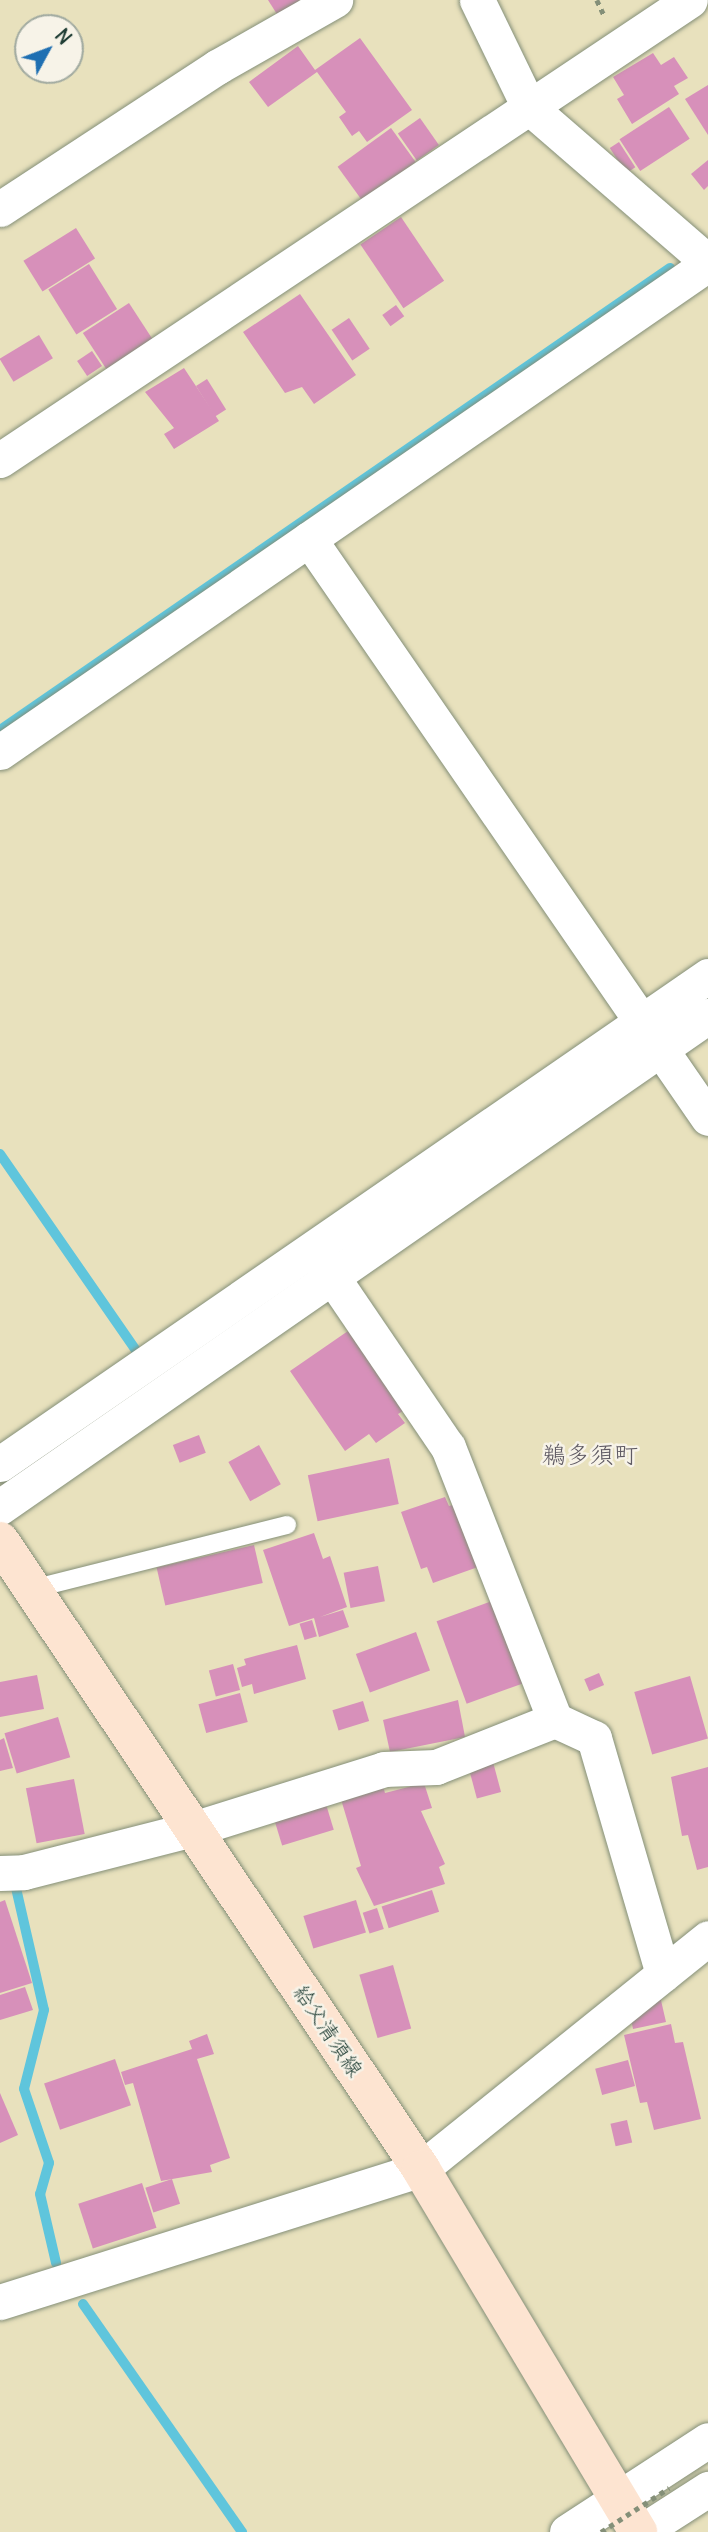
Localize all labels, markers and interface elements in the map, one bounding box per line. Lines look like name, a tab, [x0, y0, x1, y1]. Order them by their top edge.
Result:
north arrow	[14, 14, 84, 84]
text: N	[50, 24, 77, 49]
district label: 鵜多須町	[542, 1441, 638, 1469]
street label: 給父清須線	[288, 1980, 368, 2082]

